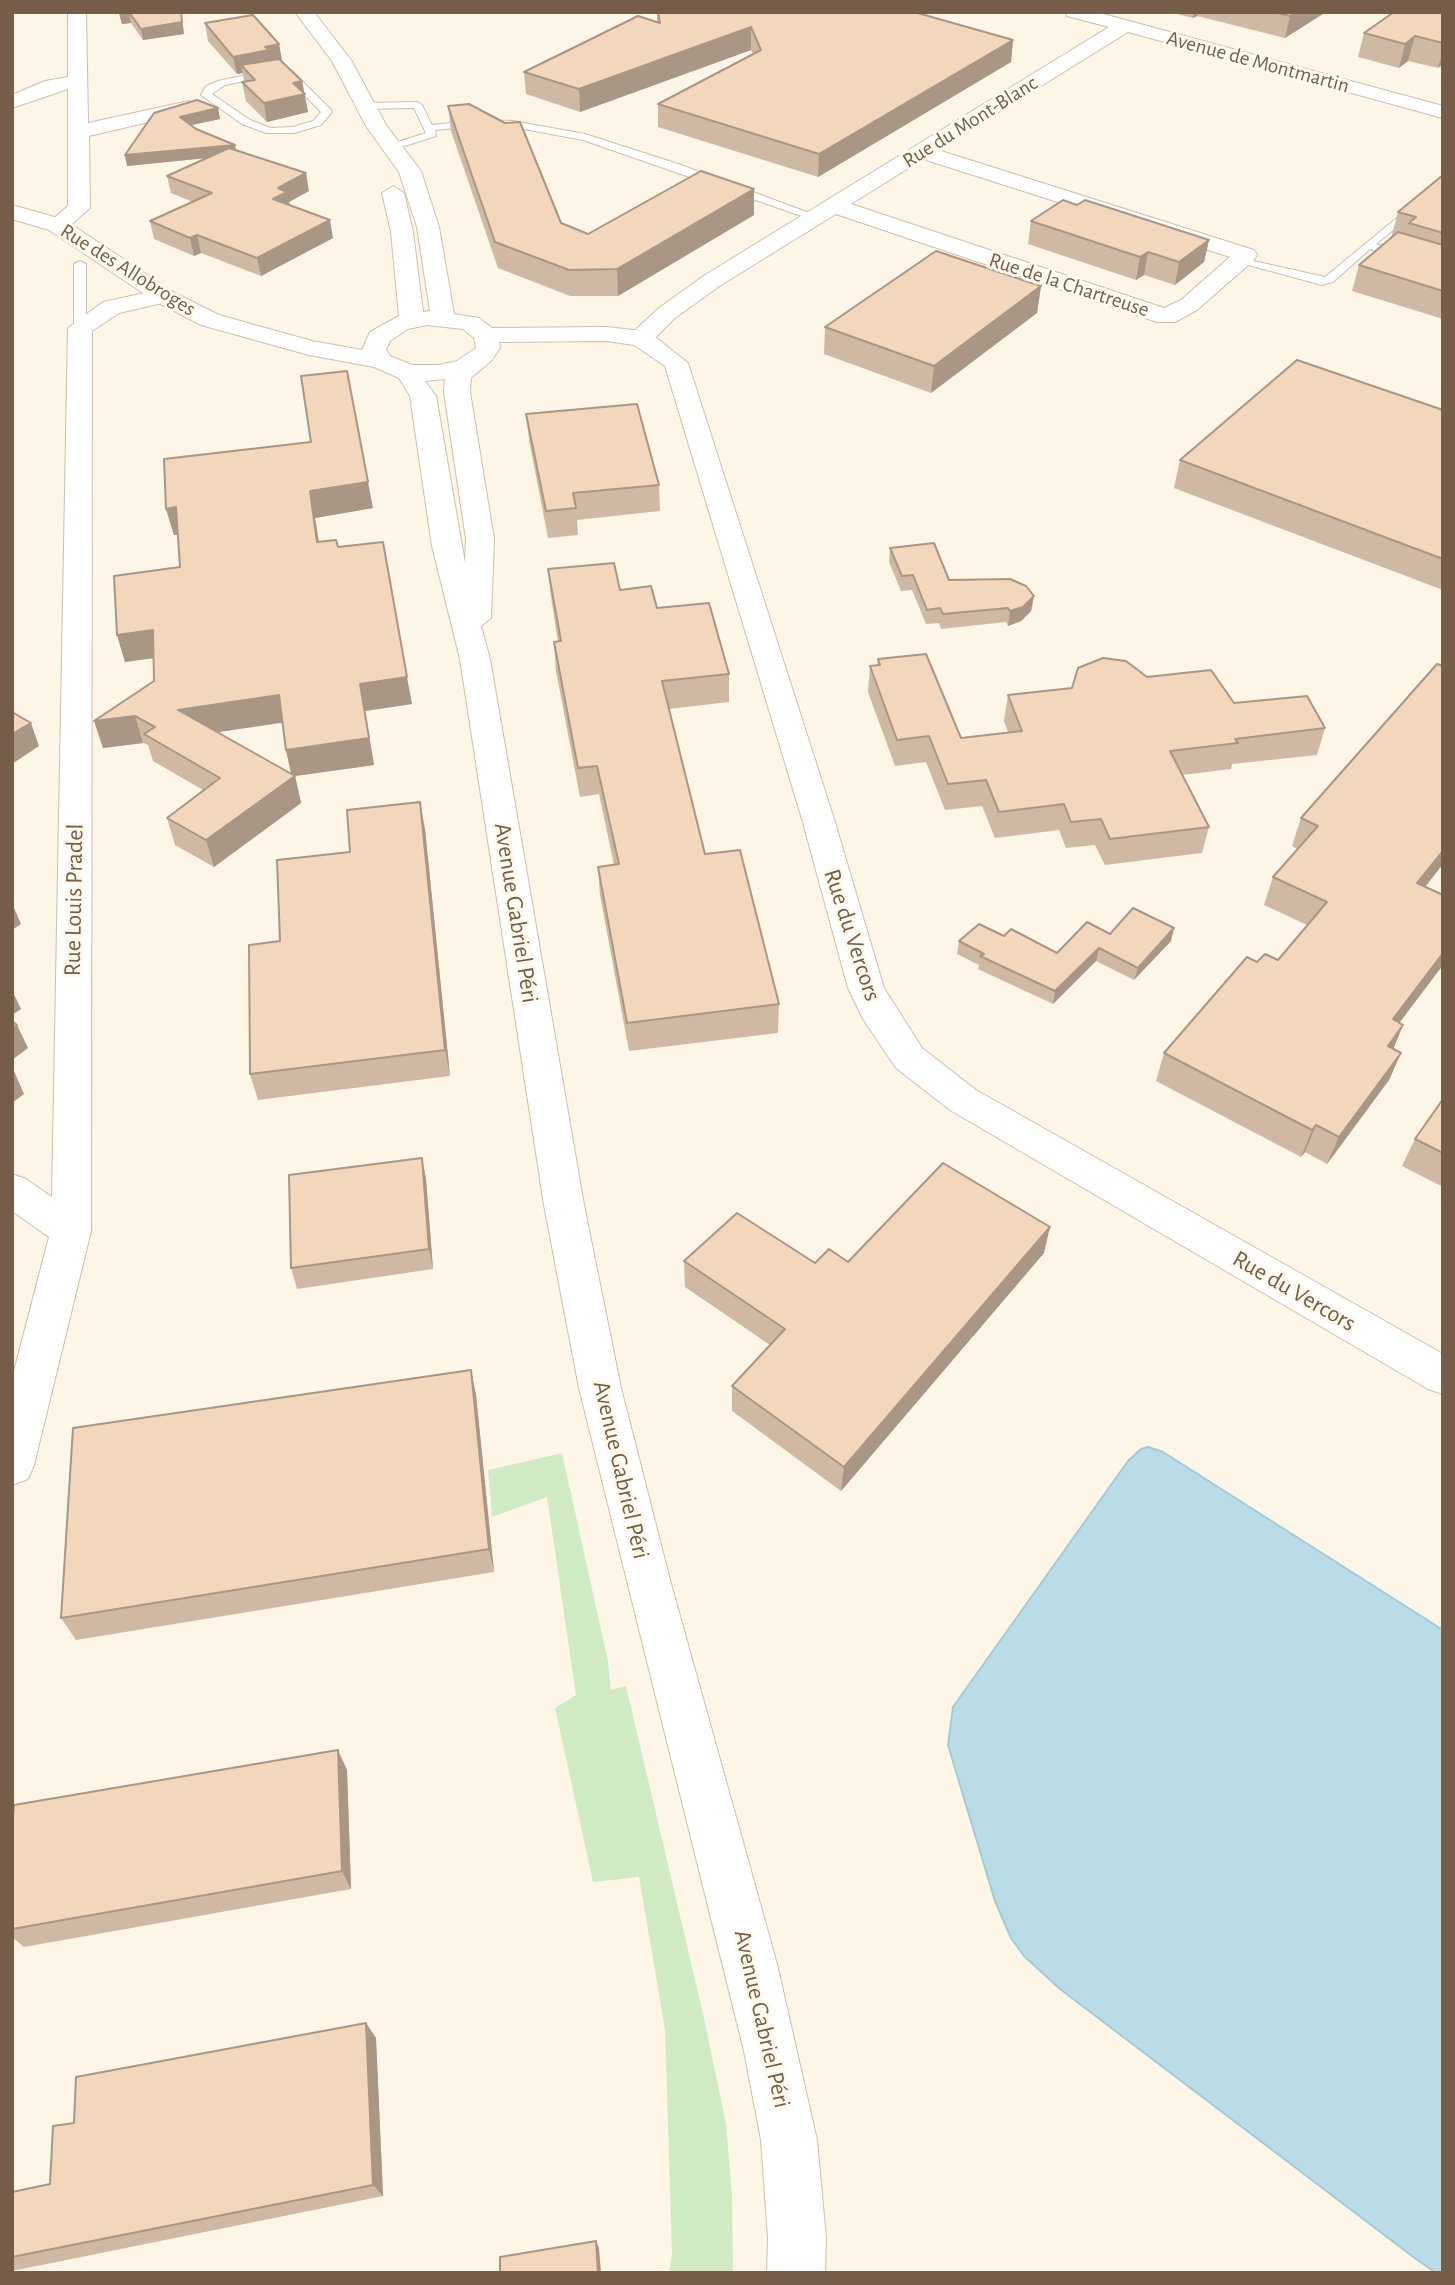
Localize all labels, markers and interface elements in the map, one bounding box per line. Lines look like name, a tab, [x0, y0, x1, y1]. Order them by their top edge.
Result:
street label: Avenue de Montmartin	[1164, 25, 1352, 99]
street label: Rue du Mont-Blanc	[898, 70, 1042, 174]
street label: Rue des Allobroges	[56, 218, 200, 322]
street label: Rue de la Chartreuse	[986, 247, 1152, 323]
street label: Avenue Gabriel Péri	[488, 821, 544, 1005]
street label: Rue Louis Pradel	[58, 823, 90, 977]
street label: Rue du Vercors	[817, 865, 887, 1005]
street label: Rue du Vercors	[1227, 1244, 1361, 1338]
street label: Avenue Gabriel Péri	[587, 1378, 655, 1562]
street label: Avenue Gabriel Péri	[728, 1927, 796, 2111]

